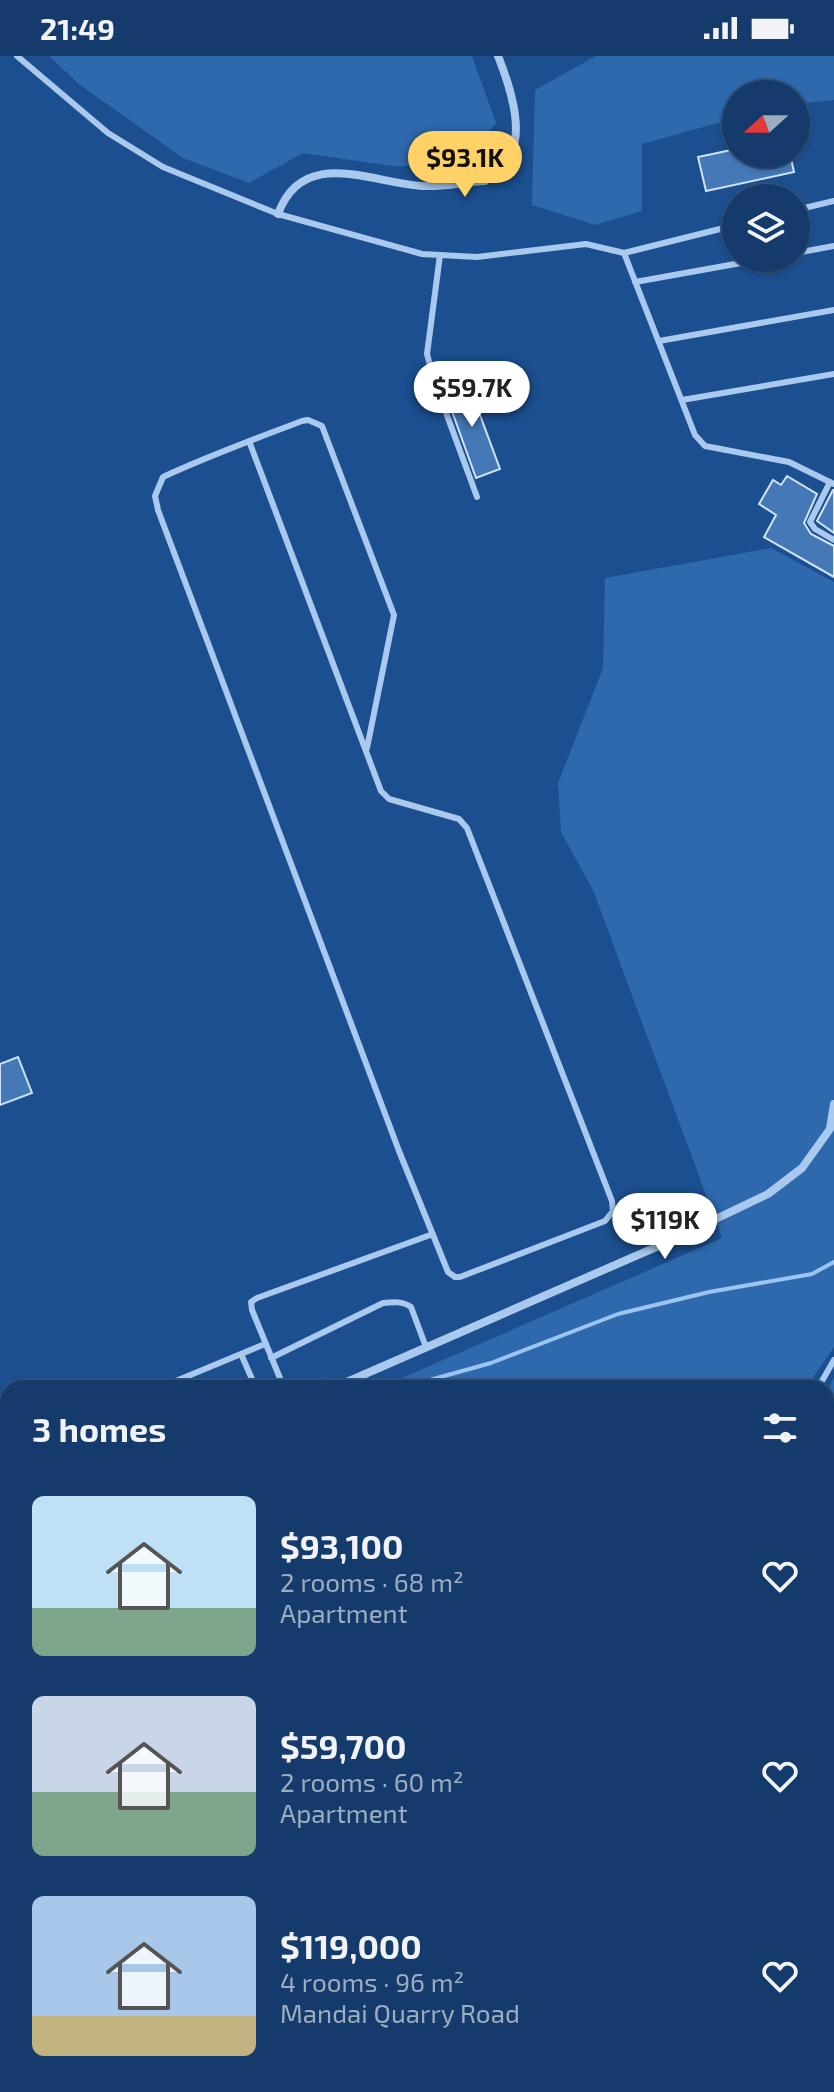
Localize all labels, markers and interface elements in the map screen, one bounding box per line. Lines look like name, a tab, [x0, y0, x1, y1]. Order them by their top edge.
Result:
text: 21:49	[40, 10, 115, 46]
north arrow	[722, 80, 810, 168]
map controls	[722, 80, 810, 272]
pin: $93.1K	[400, 131, 530, 199]
text: $93.1K	[426, 141, 504, 172]
button: layers	[722, 184, 810, 272]
pin: $59.7K	[407, 361, 537, 429]
text: $59.7K	[432, 371, 512, 402]
pin: $119K	[609, 1193, 721, 1261]
text: $119K	[630, 1203, 700, 1234]
icon: filters	[758, 1406, 802, 1450]
text: 3 homes	[32, 1408, 166, 1449]
text: $93,100	[280, 1525, 403, 1566]
icon: home	[96, 1528, 192, 1624]
icon: heart	[758, 1554, 802, 1598]
text: 2 rooms · 68 m²	[280, 1566, 464, 1597]
text: Apartment	[280, 1597, 408, 1628]
text: $59,700	[280, 1725, 407, 1766]
icon: home	[96, 1728, 192, 1824]
icon: heart	[758, 1754, 802, 1798]
text: 2 rooms · 60 m²	[280, 1766, 464, 1797]
text: Apartment	[280, 1797, 408, 1828]
text: $119,000	[280, 1925, 422, 1966]
icon: home	[96, 1928, 192, 2024]
icon: heart	[758, 1954, 802, 1998]
text: 4 rooms · 96 m²	[280, 1966, 464, 1997]
text: Mandai Quarry Road	[280, 1997, 520, 2028]

